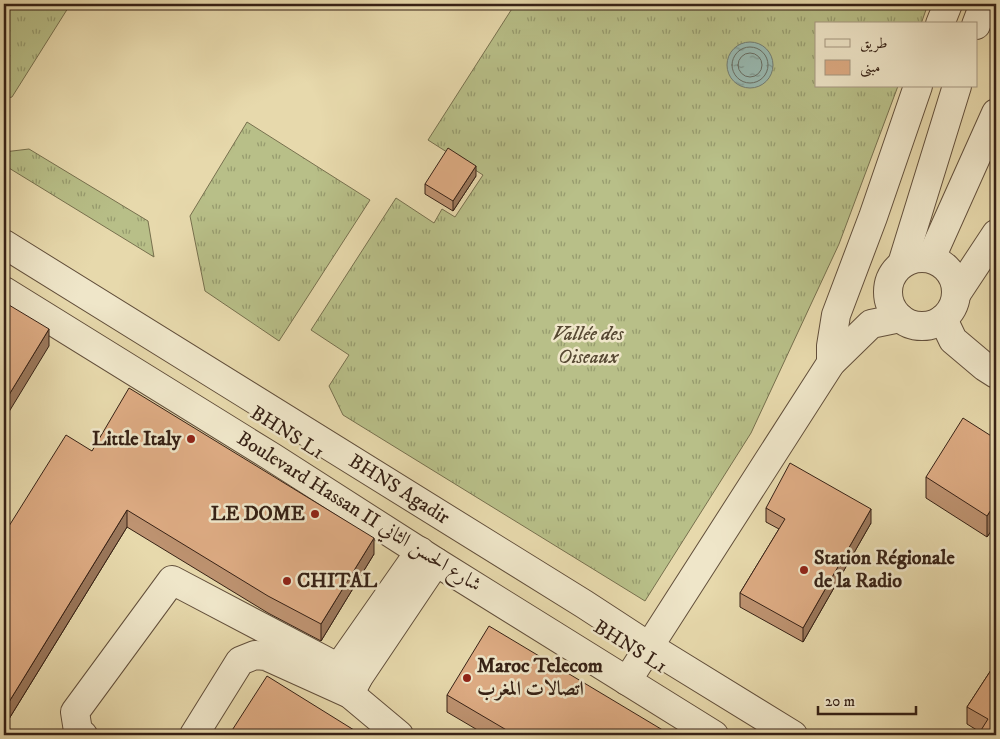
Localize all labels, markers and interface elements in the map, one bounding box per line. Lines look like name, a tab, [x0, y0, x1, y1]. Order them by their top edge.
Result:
legend	[815, 22, 978, 88]
text: طريق	[860, 34, 887, 53]
text: مبنى	[860, 58, 880, 78]
park label: Vallée des Oiseaux	[552, 322, 624, 370]
street label: BHNS L1	[246, 401, 328, 465]
street label: Boulevard Hassan II شارع الحسن الثاني	[230, 426, 486, 601]
place label: Little Italy	[92, 427, 181, 452]
marker: Little Italy	[185, 433, 197, 445]
street label: BHNS Agadir	[344, 449, 455, 530]
place label: LE DOME	[211, 502, 305, 527]
marker: LE DOME	[309, 508, 321, 520]
place label: Station Régionale de la Radio	[814, 546, 955, 594]
marker: Station Régionale de la Radio	[798, 564, 810, 576]
place label: CHITAL	[297, 569, 378, 594]
marker: CHITAL	[281, 575, 293, 587]
street label: BHNS L1	[589, 615, 671, 679]
place label: Maroc Telecom اتصالات المغرب	[477, 654, 603, 702]
marker: Maroc Telecom اتصالات المغرب	[461, 672, 473, 684]
scale bar	[818, 684, 915, 716]
text: 20 m	[825, 692, 855, 711]

